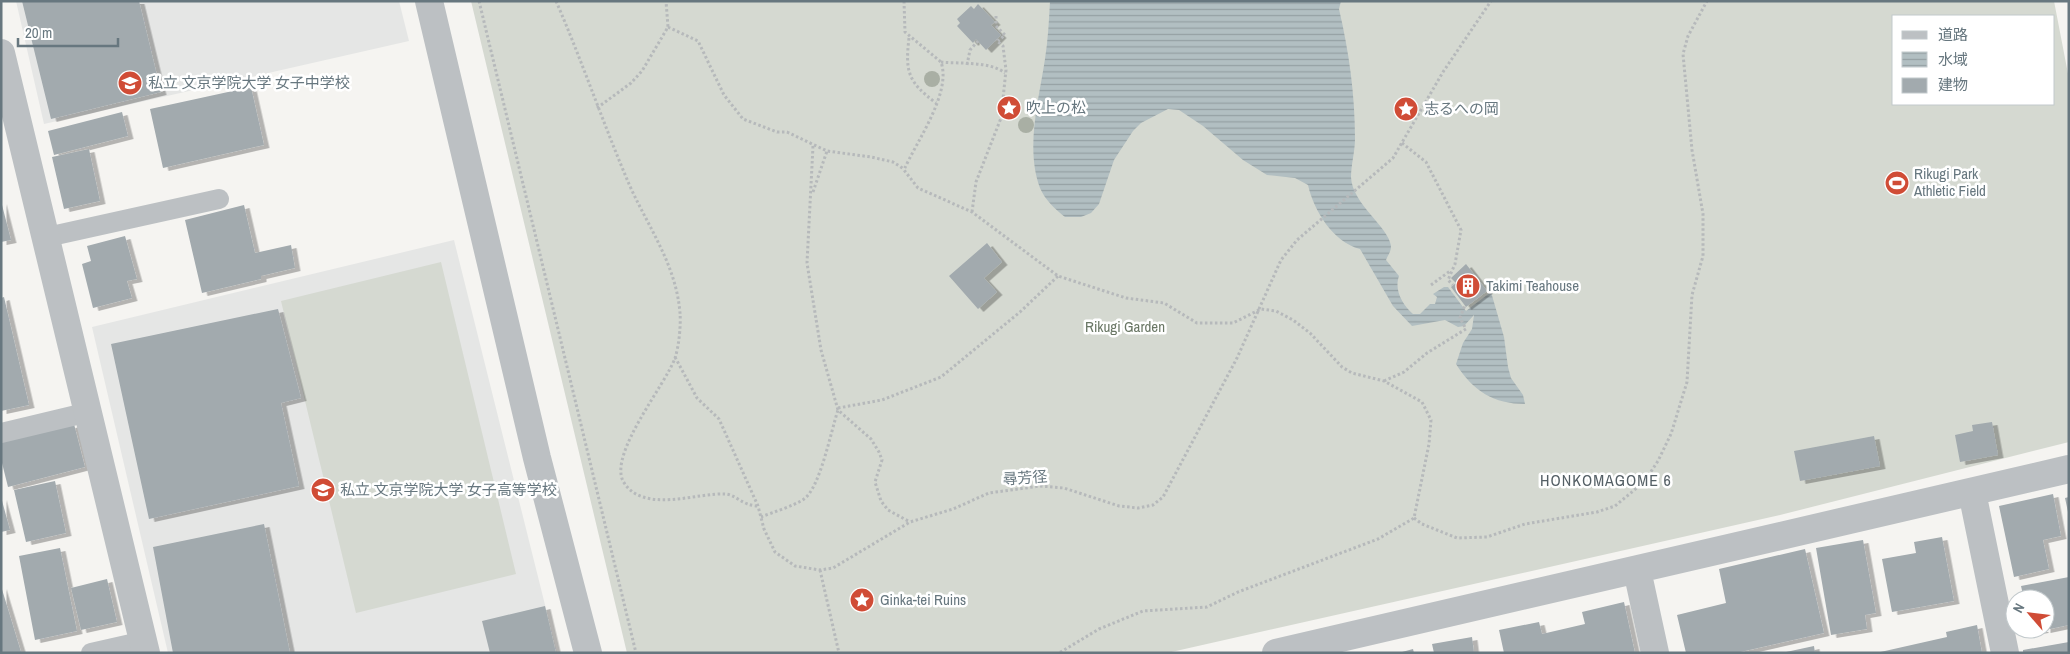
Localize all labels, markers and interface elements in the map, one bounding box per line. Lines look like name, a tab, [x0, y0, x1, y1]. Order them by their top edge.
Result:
scale bar	[18, 15, 118, 47]
legend	[1892, 15, 2055, 105]
text: 20 m	[25, 22, 52, 43]
text: 道路	[1938, 24, 1968, 45]
text: 水域	[1938, 49, 1968, 70]
school or university icon: 私立 文京学院大学 女子中学校	[117, 70, 143, 96]
place label: 私立 文京学院大学 女子中学校	[148, 72, 350, 93]
text: 建物	[1938, 74, 1968, 95]
place icon: 吹上の松	[996, 95, 1022, 121]
place icon: 志るへの岡	[1393, 96, 1419, 122]
place label: 吹上の松	[1026, 97, 1086, 118]
place label: 志るへの岡	[1424, 98, 1499, 119]
place label: Rikugi Park Athletic Field	[1913, 163, 1986, 201]
sports icon: Rikugi Park Athletic Field	[1884, 170, 1910, 196]
building icon: Takimi Teahouse	[1455, 273, 1481, 299]
place label: Takimi Teahouse	[1486, 275, 1579, 296]
park label: Rikugi Garden	[1085, 316, 1165, 337]
street label: 尋芳径	[1002, 465, 1048, 490]
district label: HONKOMAGOME 6	[1540, 469, 1672, 491]
school or university icon: 私立 文京学院大学 女子高等学校	[310, 477, 336, 503]
place label: 私立 文京学院大学 女子高等学校	[340, 479, 557, 500]
place icon: Ginka-tei Ruins	[849, 587, 875, 613]
place label: Ginka-tei Ruins	[880, 589, 966, 610]
north arrow	[2005, 589, 2055, 639]
text: N	[2009, 600, 2028, 616]

